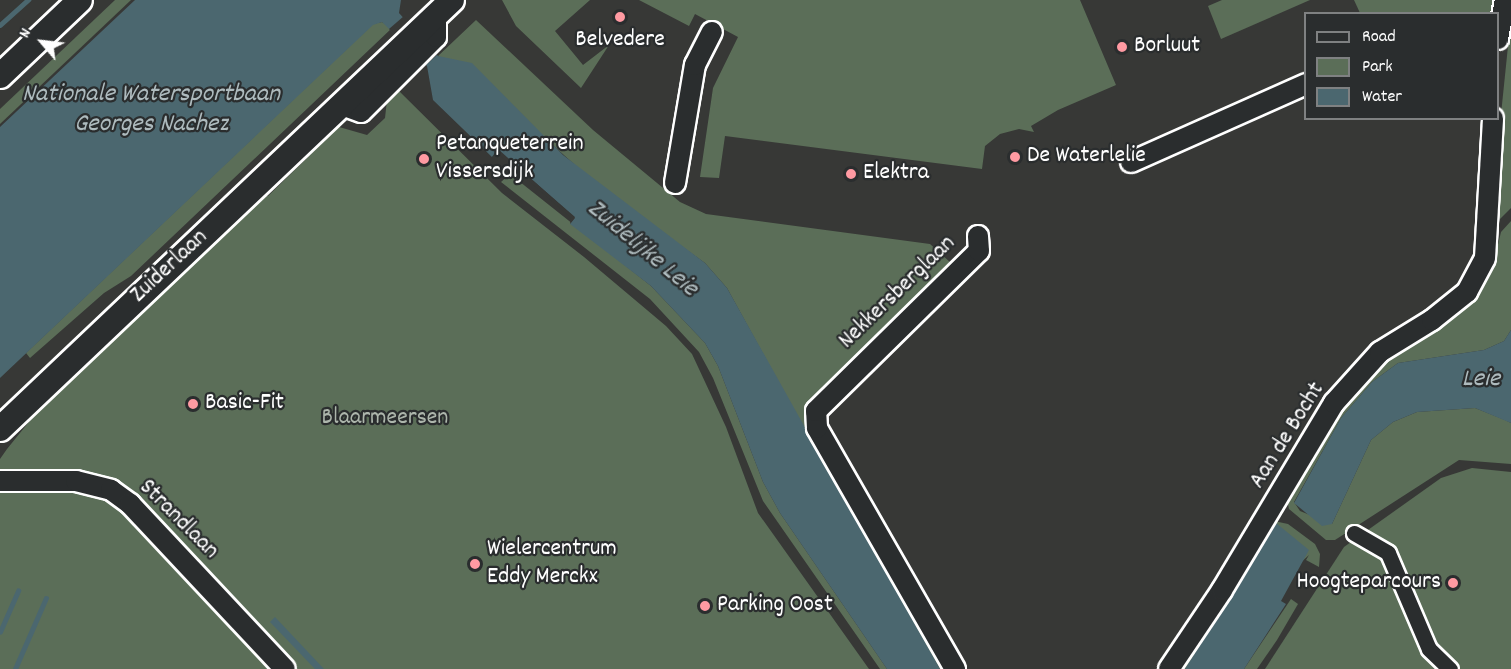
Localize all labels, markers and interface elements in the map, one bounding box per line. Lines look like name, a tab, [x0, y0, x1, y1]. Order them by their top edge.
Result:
marker: Belvedere	[613, 10, 627, 24]
north arrow	[12, 12, 72, 72]
legend	[1304, 12, 1499, 120]
text: N	[14, 24, 38, 42]
text: Road	[1362, 25, 1396, 50]
place label: Belvedere	[575, 27, 665, 55]
place label: Borluut	[1134, 33, 1200, 61]
marker: Borluut	[1115, 40, 1129, 54]
text: Park	[1362, 55, 1393, 80]
water label: Nationale Watersportbaan Georges Nachez	[22, 79, 280, 140]
text: Water	[1362, 85, 1402, 110]
place label: Petanqueterrein Vissersdijk	[436, 131, 584, 187]
place label: De Waterlelie	[1027, 143, 1146, 171]
marker: De Waterlelie	[1008, 150, 1022, 164]
marker: Petanqueterrein Vissersdijk	[417, 152, 431, 166]
place label: Elektra	[863, 160, 929, 188]
marker: Elektra	[844, 167, 858, 181]
water label: Zuidelijke Leie	[580, 194, 704, 304]
street label: Zuiderlaan	[125, 224, 215, 310]
street label: Nekkersberglaan	[834, 230, 962, 356]
water label: Leie	[1462, 364, 1500, 396]
street label: Aan de Bocht	[1244, 378, 1332, 494]
place label: Basic-Fit	[205, 390, 284, 418]
marker: Basic-Fit	[186, 397, 200, 411]
park label: Blaarmeersen	[322, 405, 448, 433]
street label: Strandlaan	[132, 474, 224, 566]
place label: Wielercentrum Eddy Merckx	[487, 536, 617, 592]
marker: Wielercentrum Eddy Merckx	[468, 557, 482, 571]
place label: Hoogteparcours	[1297, 569, 1441, 597]
marker: Hoogteparcours	[1446, 576, 1460, 590]
place label: Parking Oost	[717, 592, 833, 620]
marker: Parking Oost	[698, 599, 712, 613]

